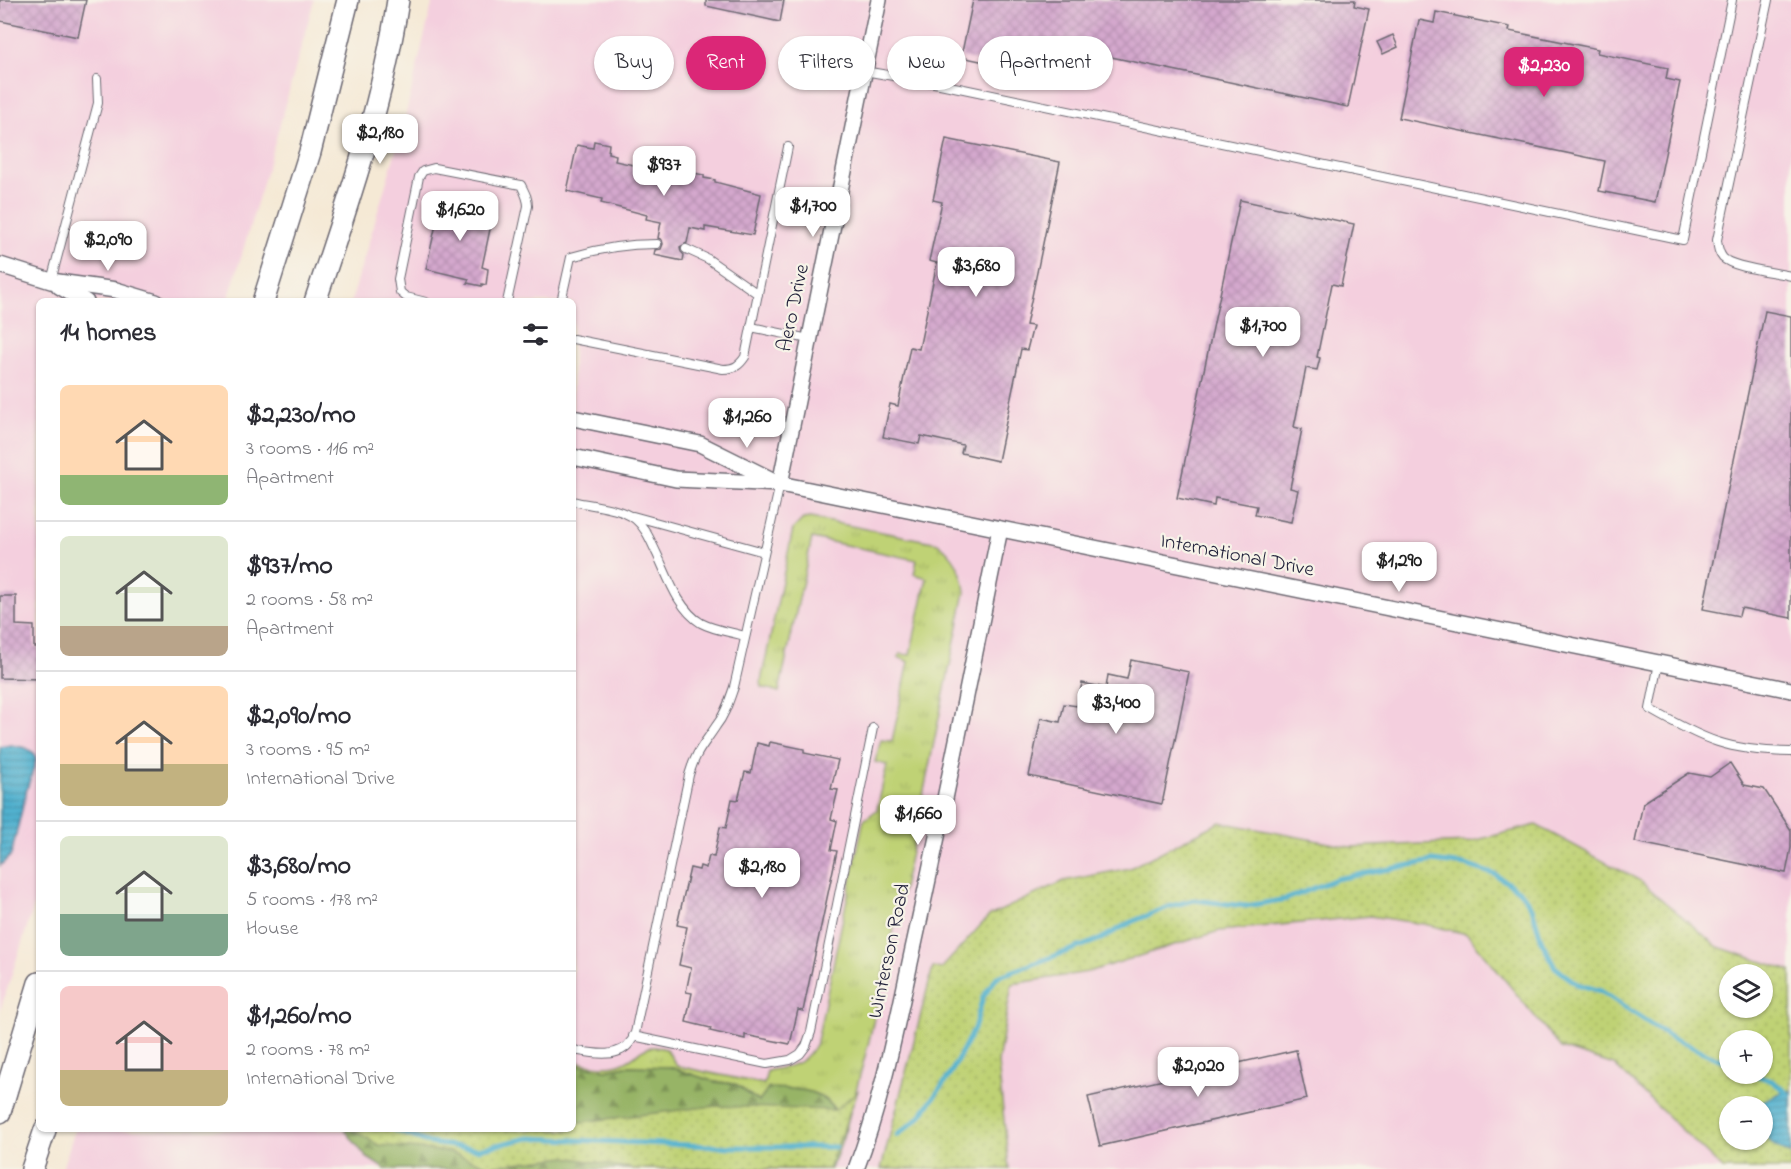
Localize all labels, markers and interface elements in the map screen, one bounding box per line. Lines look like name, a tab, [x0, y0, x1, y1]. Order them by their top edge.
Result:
chip: Buy	[594, 36, 674, 90]
chip: Rent	[686, 36, 766, 90]
chip: Filters	[778, 36, 875, 90]
chip: New	[887, 36, 966, 90]
chip: Apartment	[978, 36, 1113, 90]
pin: $2,230	[1495, 47, 1593, 98]
text: $2,230	[1518, 52, 1570, 81]
pin: $2,180	[331, 114, 429, 165]
text: $2,180	[356, 119, 404, 148]
pin: $937	[628, 146, 700, 197]
text: $937	[647, 151, 681, 180]
pin: $1,700	[764, 187, 862, 238]
pin: $1,620	[411, 191, 509, 242]
text: $1,700	[789, 192, 837, 221]
text: $1,620	[435, 196, 485, 225]
pin: $2,090	[59, 221, 157, 272]
text: $2,090	[84, 226, 132, 255]
pin: $3,680	[927, 247, 1025, 298]
text: $3,680	[952, 252, 1000, 281]
street label: Aero Drive	[770, 261, 818, 355]
pin: $1,700	[1214, 307, 1312, 358]
text: $1,700	[1239, 312, 1287, 341]
text: 14 homes	[60, 315, 156, 353]
icon: filters	[519, 318, 552, 351]
text: $2,230/mo	[246, 397, 356, 435]
pin: $1,260	[698, 398, 796, 449]
text: $1,260	[722, 403, 772, 432]
icon: home	[108, 409, 180, 481]
text: 3 rooms · 116 m²	[246, 435, 374, 464]
text: Apartment	[246, 464, 334, 493]
street label: International Drive	[1158, 526, 1317, 586]
pin: $1,290	[1350, 542, 1448, 593]
text: $1,290	[1376, 547, 1422, 576]
text: $937/mo	[246, 548, 333, 586]
icon: home	[108, 560, 180, 632]
text: 2 rooms · 58 m²	[246, 586, 373, 615]
text: Apartment	[246, 615, 334, 644]
pin: $3,400	[1067, 684, 1165, 735]
text: $3,400	[1091, 689, 1141, 718]
text: $2,090/mo	[246, 698, 351, 736]
icon: home	[108, 710, 180, 782]
text: 3 rooms · 95 m²	[246, 736, 370, 765]
text: International Drive	[246, 765, 395, 794]
pin: $1,660	[869, 795, 967, 846]
text: $1,660	[894, 800, 942, 829]
text: $3,680/mo	[246, 848, 351, 886]
pin: $2,180	[713, 848, 811, 899]
text: $2,180	[738, 853, 786, 882]
icon: home	[108, 860, 180, 932]
street label: Winterson Road	[861, 881, 919, 1021]
text: 5 rooms · 178 m²	[246, 886, 378, 915]
text: House	[246, 915, 299, 944]
map controls	[1719, 964, 1773, 1150]
button: layers	[1719, 964, 1773, 1018]
text: $1,260/mo	[246, 998, 352, 1036]
icon: home	[108, 1010, 180, 1082]
button: +	[1719, 1030, 1773, 1084]
text: 2 rooms · 78 m²	[246, 1036, 370, 1065]
pin: $2,020	[1149, 1047, 1247, 1098]
text: $2,020	[1172, 1052, 1224, 1081]
text: International Drive	[246, 1065, 395, 1094]
button: −	[1719, 1096, 1773, 1150]

